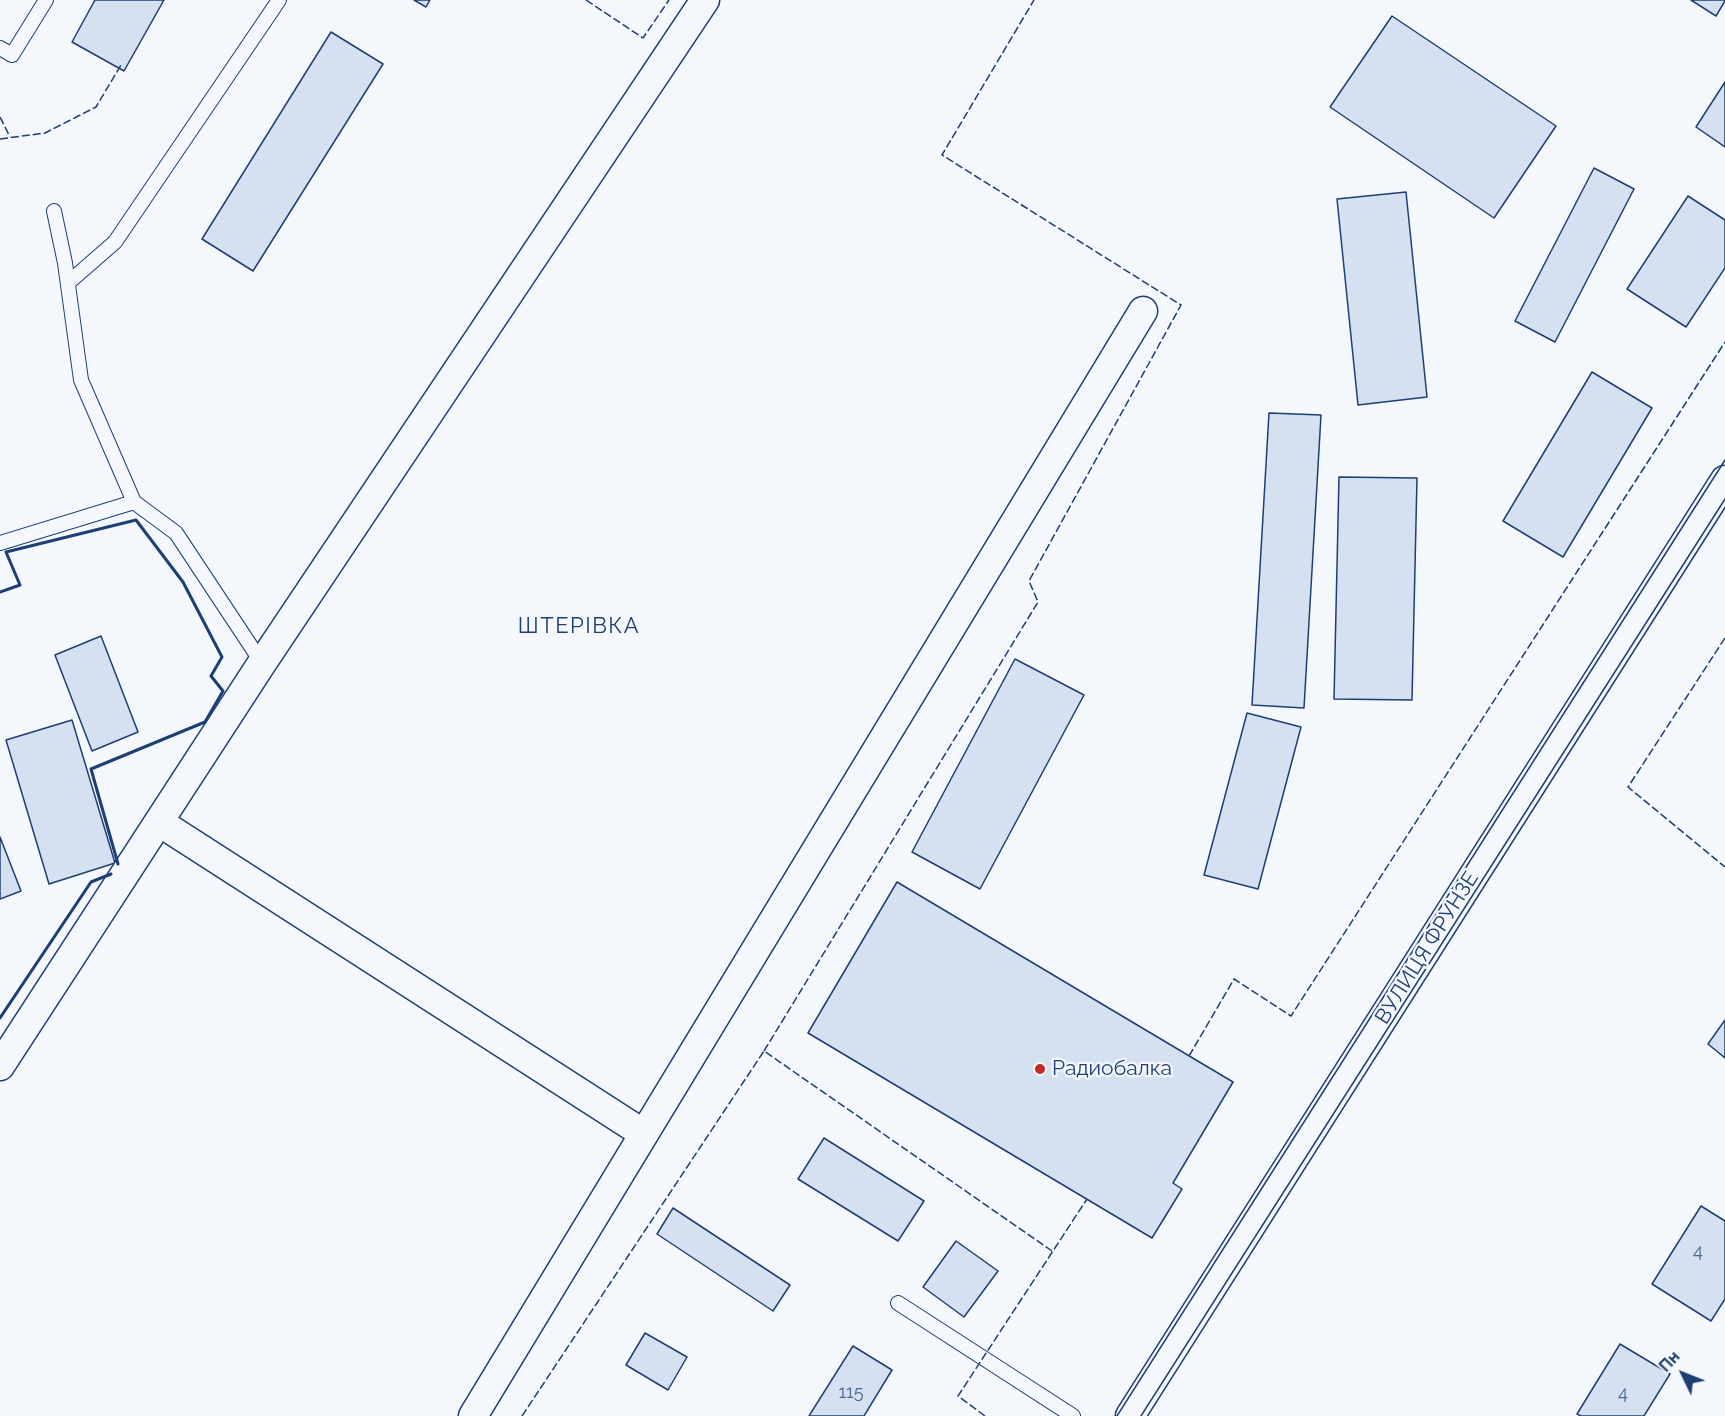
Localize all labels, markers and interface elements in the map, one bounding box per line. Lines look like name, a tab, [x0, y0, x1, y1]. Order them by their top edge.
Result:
district label: ШТЕРІВКА	[518, 613, 640, 639]
street label: ВУЛИЦЯ ФРУНЗЕ	[1370, 867, 1484, 1029]
place label: Радиобалка	[1052, 1056, 1172, 1082]
marker: Радиобалка	[1033, 1062, 1047, 1076]
house number: 4	[1693, 1241, 1703, 1263]
north arrow	[1653, 1344, 1713, 1404]
text: Пн	[1655, 1347, 1684, 1376]
house number: 115	[838, 1382, 864, 1404]
house number: 4	[1618, 1383, 1628, 1405]

